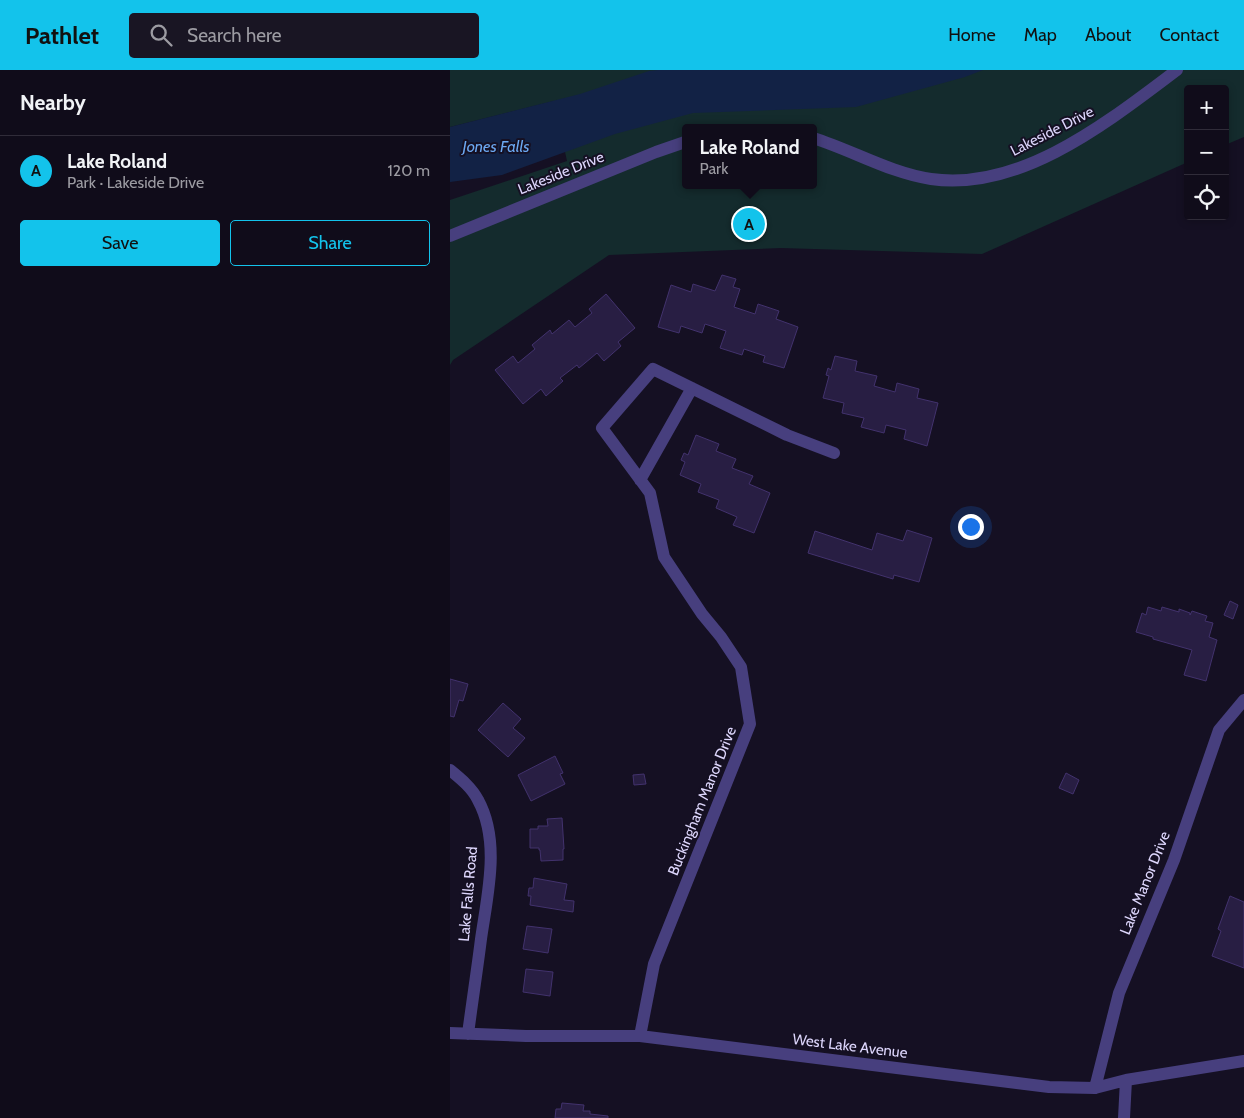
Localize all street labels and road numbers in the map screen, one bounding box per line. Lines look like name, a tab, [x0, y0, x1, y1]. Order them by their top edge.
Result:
street label: Lakeside Drive	[1007, 102, 1097, 160]
street label: Lakeside Drive	[515, 147, 607, 198]
street label: Buckingham Manor Drive	[664, 724, 740, 878]
street label: Lake Manor Drive	[1116, 828, 1174, 937]
street label: Lake Falls Road	[455, 846, 481, 942]
street label: West Lake Avenue	[792, 1030, 909, 1062]

